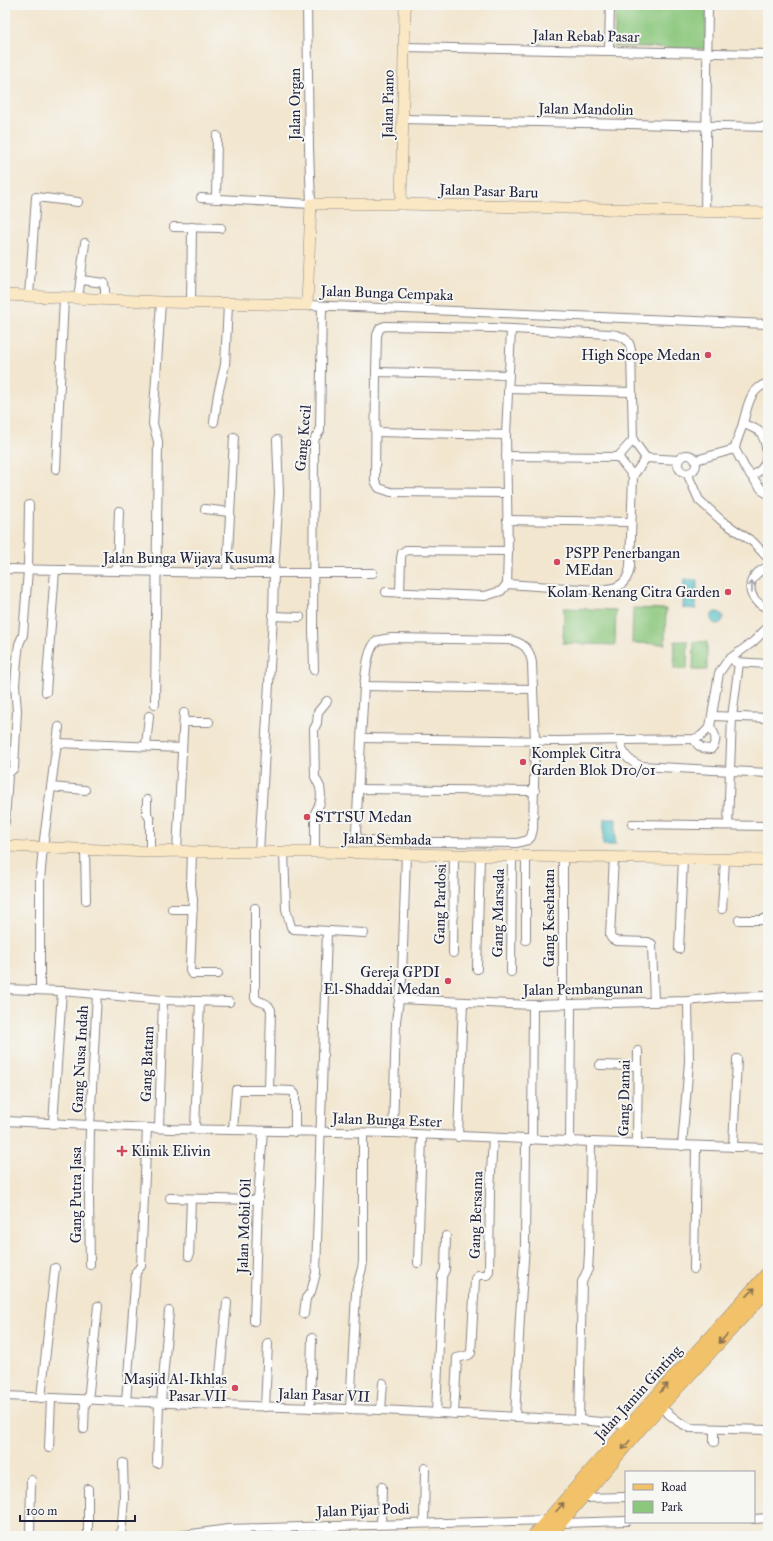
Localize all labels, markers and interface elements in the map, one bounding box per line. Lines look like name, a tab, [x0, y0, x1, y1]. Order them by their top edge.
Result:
street label: Jalan Rebab Pasar	[530, 26, 640, 47]
street label: Jalan Organ	[286, 68, 305, 142]
street label: Jalan Piano	[378, 69, 399, 140]
street label: Jalan Mandolin	[536, 99, 634, 120]
street label: Jalan Pasar Baru	[437, 180, 539, 203]
street label: Jalan Bunga Cempaka	[318, 282, 454, 305]
place label: High Scope Medan	[581, 346, 700, 364]
marker: High Scope Medan	[703, 350, 713, 360]
street label: Gang Kecil	[291, 403, 315, 472]
place label: PSPP Penerbangan MEdan	[565, 544, 680, 579]
street label: Jalan Bunga Wijaya Kusuma	[101, 549, 276, 568]
marker: PSPP Penerbangan MEdan	[552, 557, 562, 567]
one-way arrow	[748, 581, 756, 594]
place label: Kolam Renang Citra Garden	[547, 583, 720, 601]
marker: Kolam Renang Citra Garden	[723, 587, 733, 597]
place label: Komplek Citra Garden Blok D10/01	[531, 744, 656, 779]
marker: Komplek Citra Garden Blok D10/01	[518, 757, 528, 767]
place label: STTSU Medan	[315, 808, 412, 826]
marker: STTSU Medan	[302, 812, 312, 822]
street label: Jalan Sembada	[340, 829, 432, 850]
street label: Gang Pardosi	[430, 864, 450, 944]
street label: Gang Marsada	[488, 868, 508, 958]
street label: Gang Kesehatan	[540, 869, 558, 967]
place label: Gereja GPDI El-Shaddai Medan	[323, 963, 440, 998]
marker: Gereja GPDI El-Shaddai Medan	[443, 976, 453, 986]
street label: Jalan Pembangunan	[521, 979, 643, 1000]
street label: Gang Nusa Indah	[68, 1004, 92, 1113]
street label: Gang Batam	[137, 1025, 157, 1102]
street label: Gang Damai	[614, 1059, 634, 1137]
street label: Jalan Bunga Ester	[330, 1109, 443, 1132]
place label: Klinik Elivin	[131, 1142, 211, 1160]
marker: Klinik Elivin	[116, 1145, 128, 1157]
street label: Gang Putra Jasa	[67, 1146, 86, 1243]
street label: Gang Bersama	[465, 1170, 487, 1259]
street label: Jalan Mobil Oil	[233, 1177, 256, 1276]
one-way arrow	[746, 1287, 756, 1297]
one-way arrow	[718, 1334, 728, 1344]
street label: Jalan Jamin Ginting	[589, 1341, 687, 1446]
place label: Masjid Al-Ikhlas Pasar VII	[123, 1370, 227, 1405]
marker: Masjid Al-Ikhlas Pasar VII	[230, 1383, 240, 1393]
street label: Jalan Pasar VII	[275, 1384, 370, 1407]
one-way arrow	[659, 1384, 668, 1394]
one-way arrow	[622, 1440, 631, 1451]
legend	[625, 1471, 755, 1523]
text: Road	[661, 1480, 687, 1494]
scale bar	[20, 1497, 135, 1523]
street label: Jalan Pijar Podi	[314, 1499, 410, 1522]
text: Park	[661, 1500, 683, 1514]
one-way arrow	[555, 1502, 564, 1512]
text: 100 m	[26, 1504, 57, 1518]

